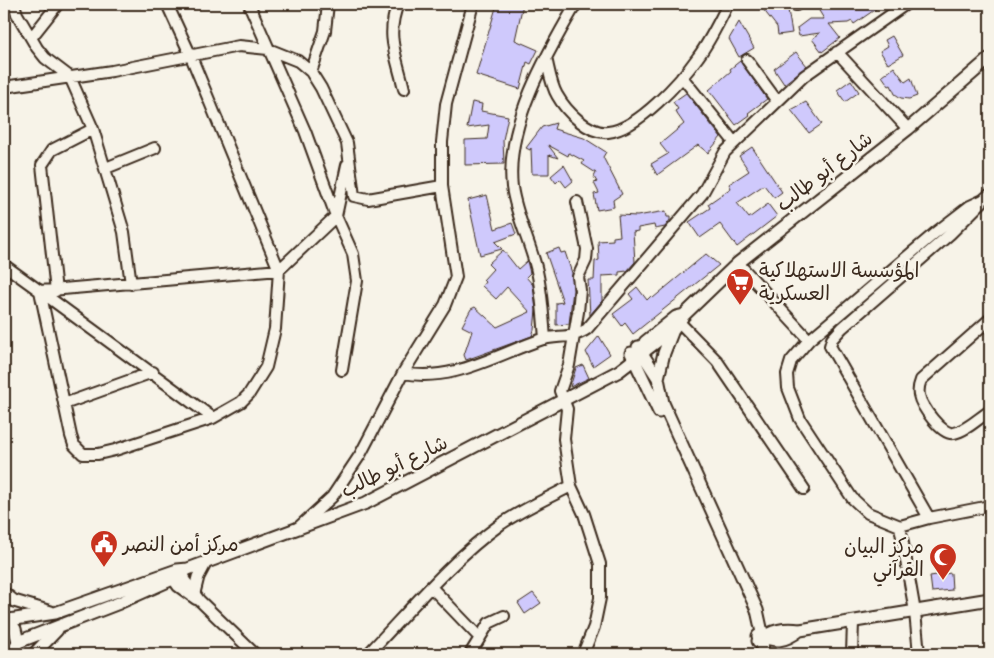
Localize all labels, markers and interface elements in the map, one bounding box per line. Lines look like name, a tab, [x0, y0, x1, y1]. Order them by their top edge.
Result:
street label: شارع أبو طالب	[771, 126, 880, 220]
place label: المؤسسة الاستهلاكية العسكرية	[759, 258, 919, 310]
supermarket icon: المؤسسة الاستهلاكية العسكرية	[725, 267, 755, 306]
street label: شارع أبو طالب	[337, 430, 453, 507]
public building icon: مركز أمن النصر	[89, 529, 119, 568]
place label: مركز أمن النصر	[121, 532, 239, 561]
place label: مركز البيان القرآني	[844, 534, 924, 587]
mosque icon: مركز البيان القرآني	[928, 542, 958, 581]

